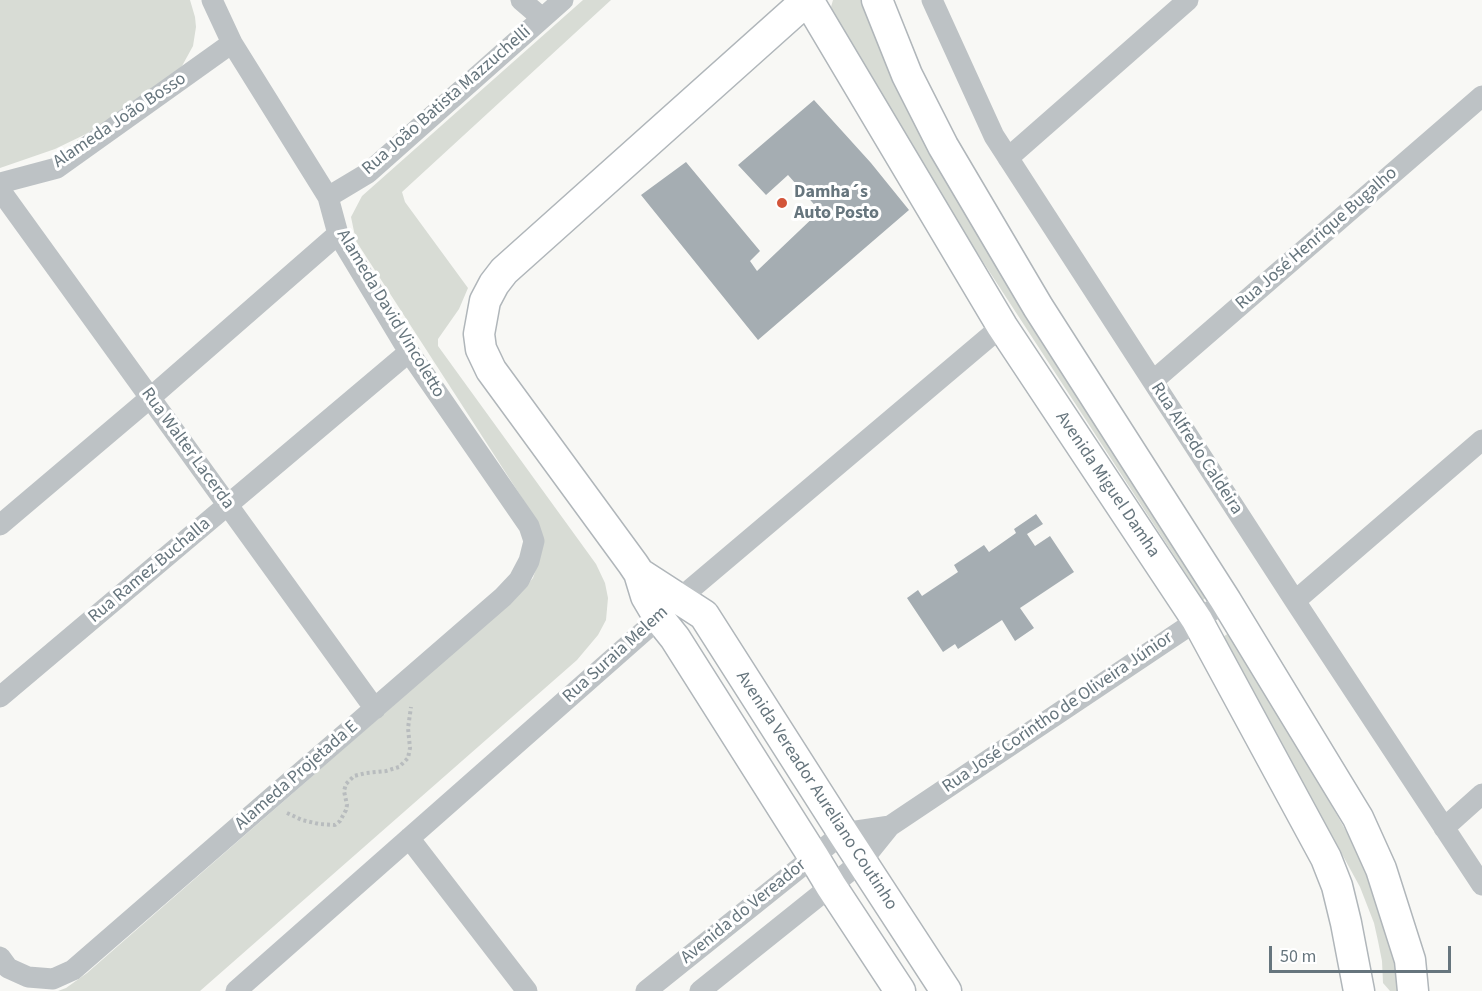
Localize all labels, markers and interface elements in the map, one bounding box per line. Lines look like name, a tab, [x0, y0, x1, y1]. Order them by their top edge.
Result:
street label: Rua João Batista Mazzuchelli	[358, 22, 536, 180]
street label: Alameda João Bosso	[49, 69, 191, 173]
street label: Rua José Henrique Bugalho	[1232, 163, 1402, 315]
place label: Damha´s Auto Posto	[794, 182, 879, 224]
marker: Damha´s Auto Posto	[775, 196, 789, 210]
street label: Alameda David Vincoletto	[331, 226, 449, 402]
street label: Rua Alfredo Caldeira	[1145, 379, 1247, 519]
street label: Rua Walter Lacerda	[136, 384, 238, 514]
street label: Avenida Miguel Damha	[1050, 408, 1164, 562]
street label: Rua Ramez Buchalla	[85, 514, 215, 628]
street label: Rua Suraia Melem	[559, 602, 673, 708]
street label: Rua José Corintho de Oliveira Júnior	[939, 628, 1177, 798]
street label: Avenida Vereador Aureliano Coutinho	[731, 667, 901, 915]
street label: Alameda Projetada E	[231, 717, 363, 835]
street label: Avenida do Vereador	[677, 855, 811, 969]
scale bar	[1272, 934, 1454, 972]
text: 50 m	[1280, 944, 1316, 969]

